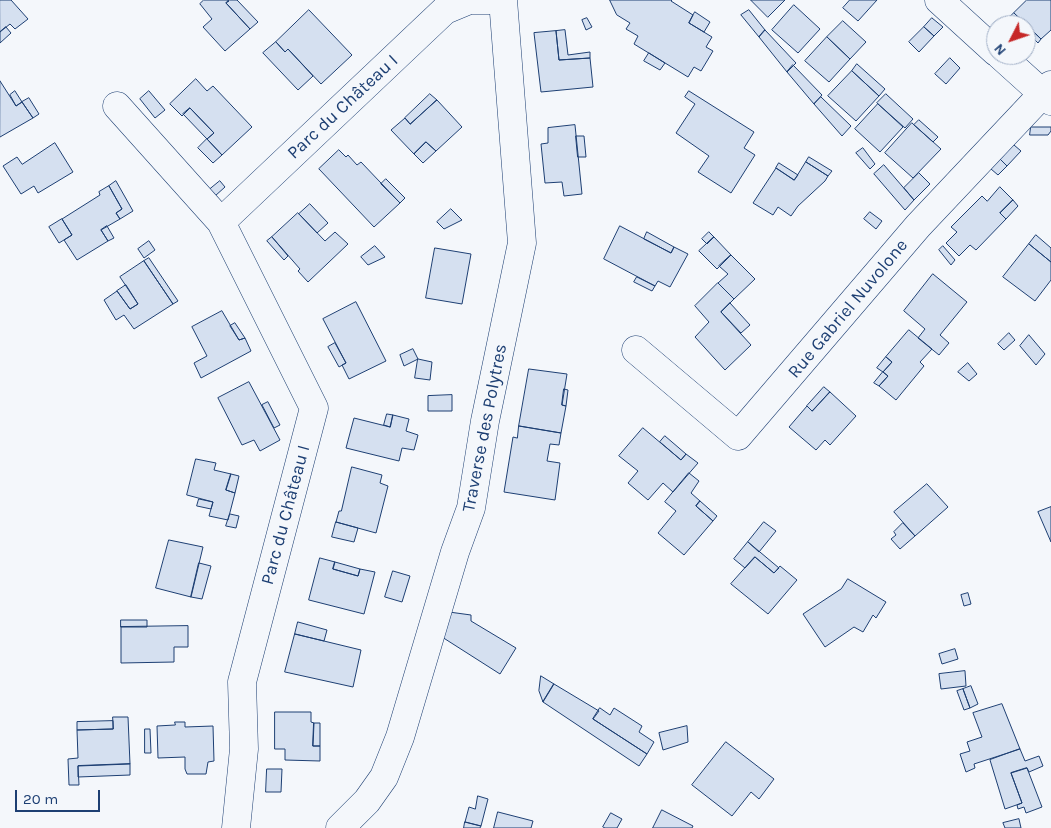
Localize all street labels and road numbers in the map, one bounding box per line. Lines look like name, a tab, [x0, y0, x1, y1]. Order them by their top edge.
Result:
street label: Parc du Château I	[283, 50, 403, 164]
street label: Rue Gabriel Nuvolone	[783, 235, 913, 383]
street label: Traverse des Polytres	[458, 342, 512, 514]
street label: Parc du Château I	[257, 443, 315, 587]

